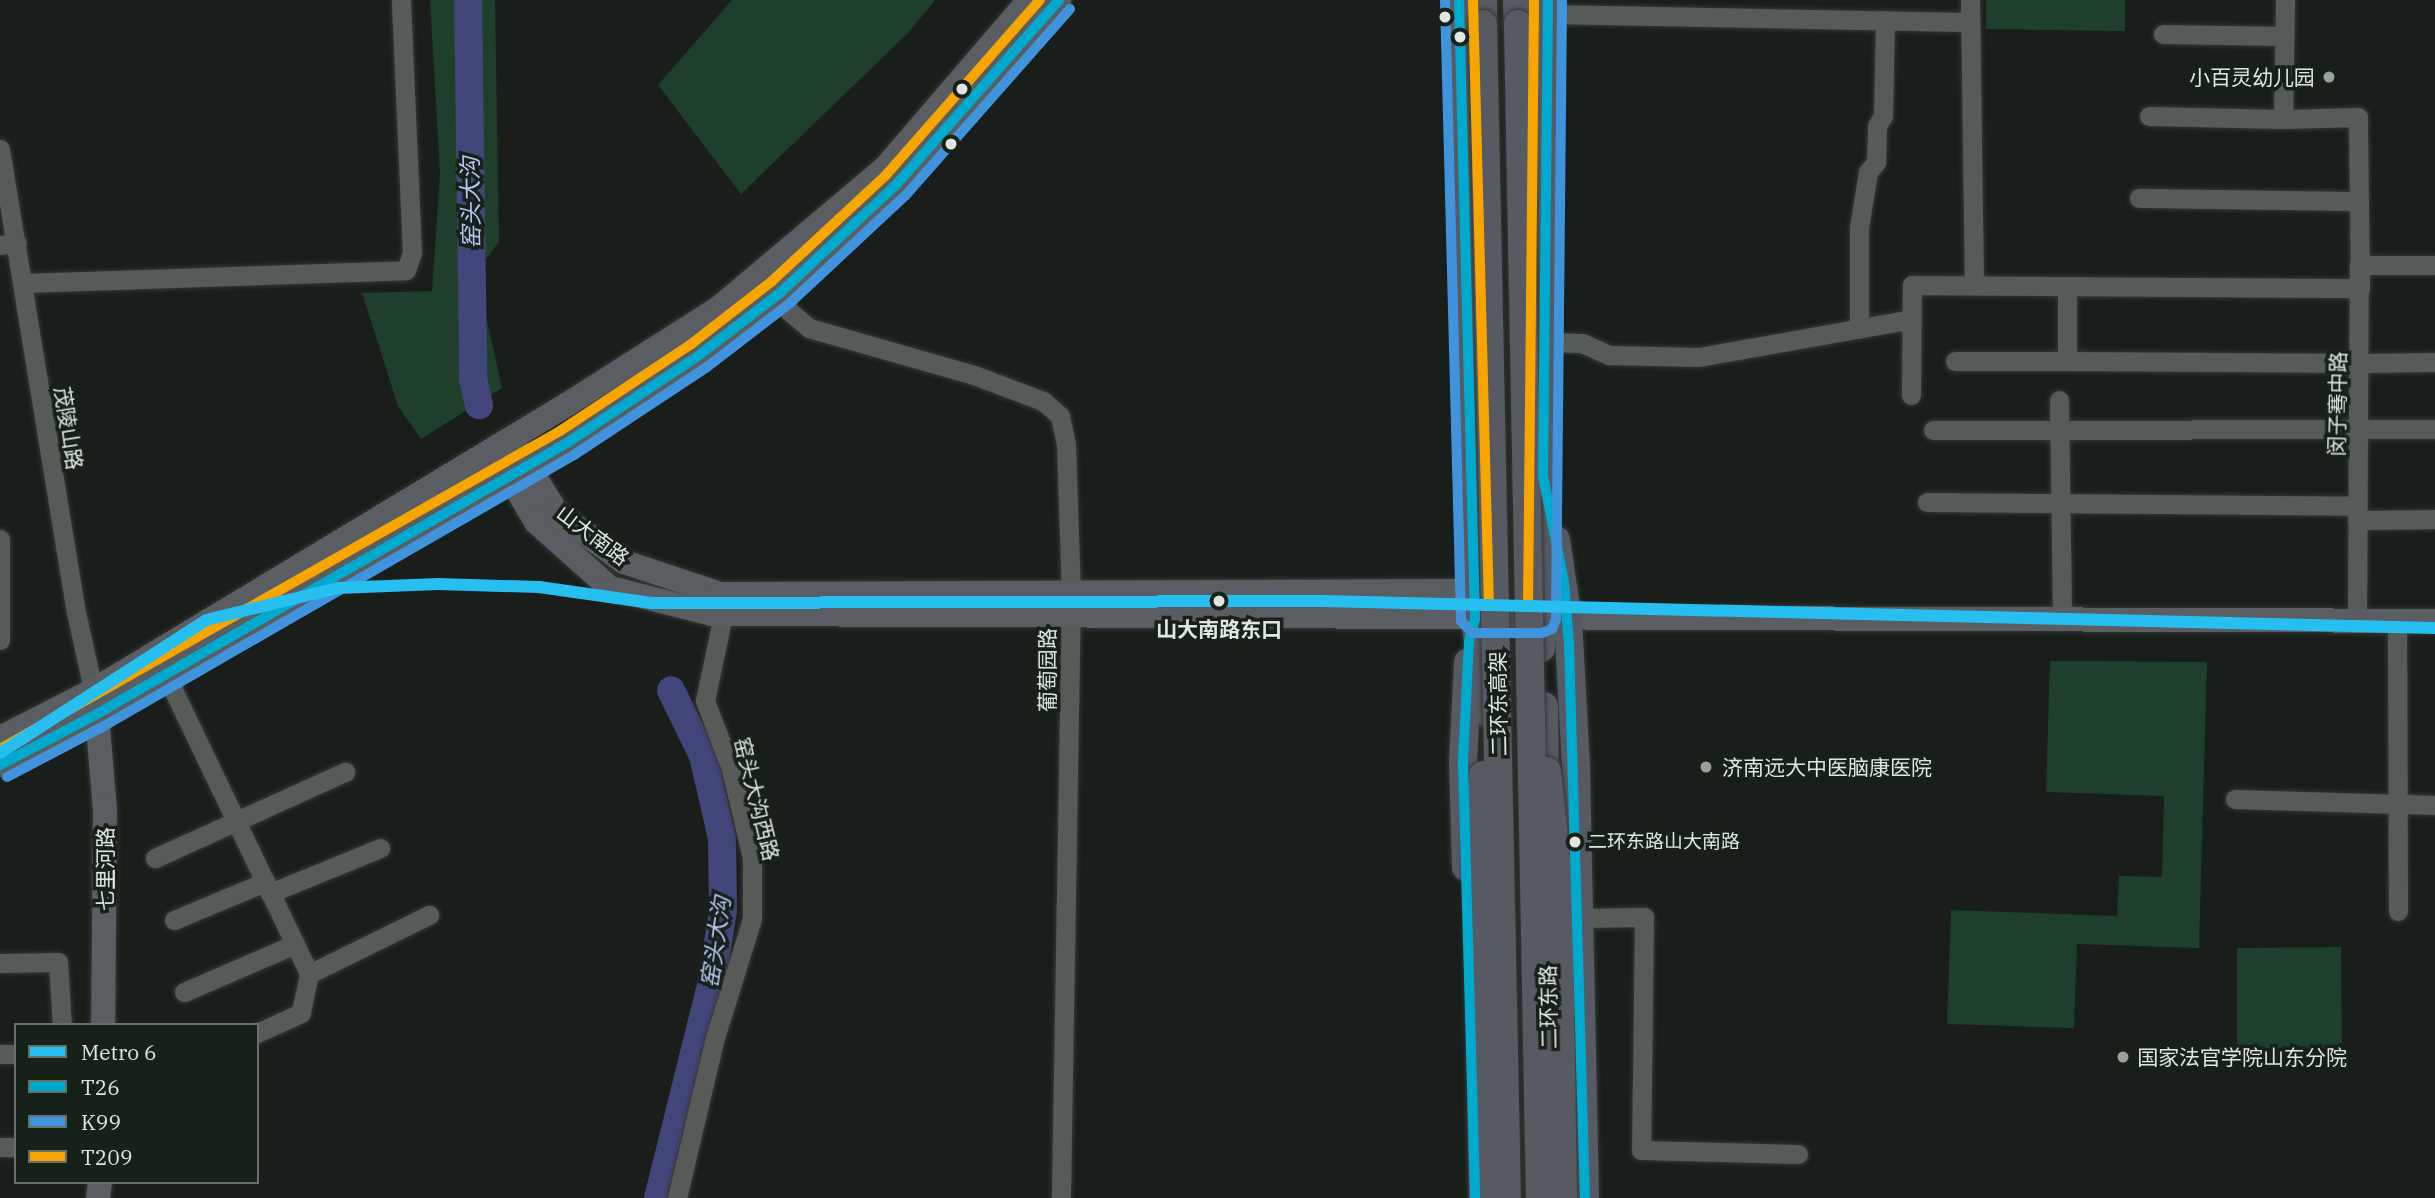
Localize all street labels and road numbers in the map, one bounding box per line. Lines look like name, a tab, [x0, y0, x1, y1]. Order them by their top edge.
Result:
street label: 闵子骞中路	[2323, 351, 2351, 457]
street label: 茂陵山路	[50, 385, 88, 471]
street label: 山大南路	[552, 500, 634, 570]
street label: 葡萄园路	[1034, 628, 1060, 712]
street label: 二环东高架	[1484, 651, 1512, 757]
street label: 窑头大沟西路	[730, 735, 784, 863]
street label: 七里河路	[92, 827, 118, 911]
street label: 二环东路	[1535, 965, 1561, 1049]

